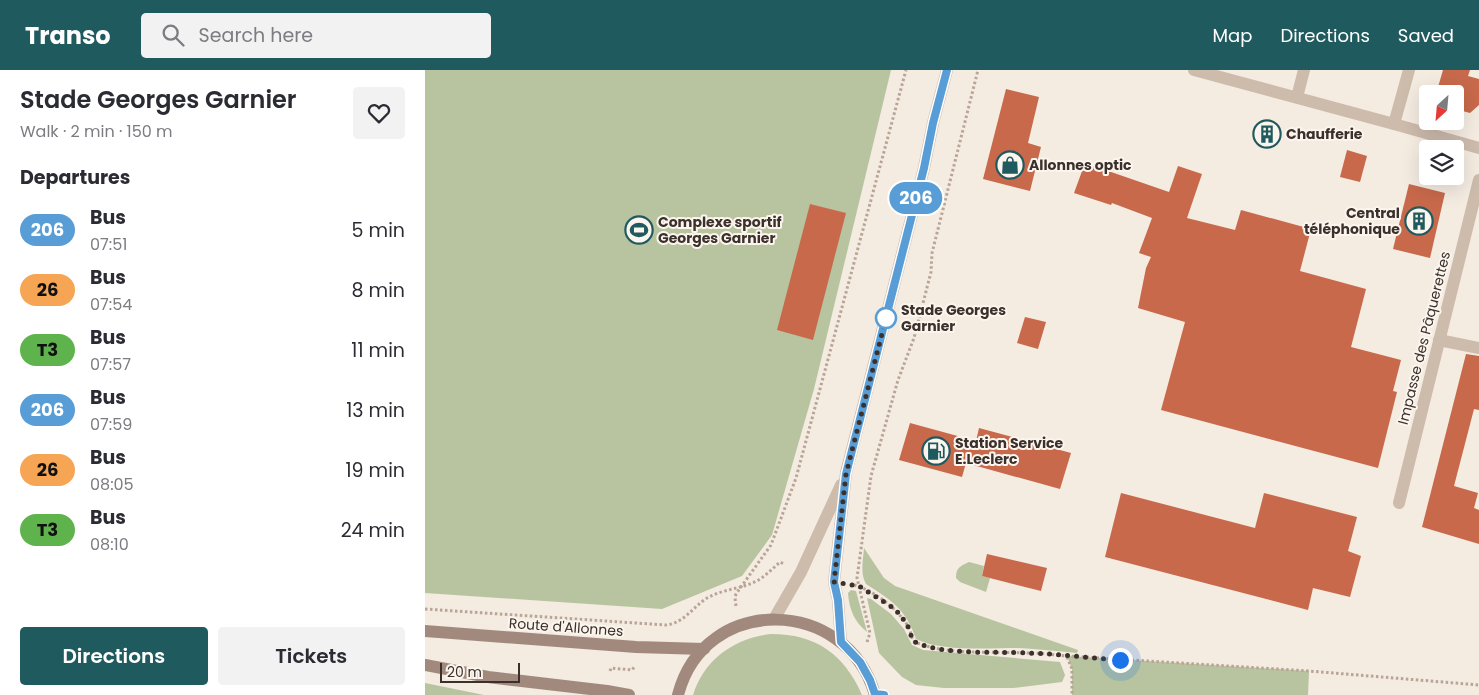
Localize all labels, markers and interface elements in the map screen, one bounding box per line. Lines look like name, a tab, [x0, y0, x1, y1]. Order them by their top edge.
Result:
search box	[141, 13, 491, 58]
text: Transo	[25, 19, 111, 52]
icon: search	[159, 21, 187, 49]
text: Search here	[199, 22, 313, 49]
text: Map	[1213, 23, 1252, 48]
text: Directions	[1280, 23, 1370, 48]
text: Saved	[1398, 23, 1454, 48]
text: Stade Georges Garnier	[20, 83, 297, 116]
north arrow	[1419, 85, 1464, 130]
map controls	[1419, 85, 1464, 185]
button: heart	[353, 87, 405, 139]
building icon: Chaufferie	[1252, 119, 1282, 149]
text: Walk · 2 min · 150 m	[20, 120, 173, 143]
place label: Chaufferie	[1286, 124, 1363, 144]
button: layers	[1419, 140, 1464, 185]
shop icon: Allonnes optic	[995, 150, 1025, 180]
place label: Allonnes optic	[1029, 155, 1132, 175]
text: Departures	[20, 164, 130, 191]
line badge: 206	[887, 182, 945, 214]
text: 206	[899, 185, 933, 210]
place label: Central téléphonique	[1304, 203, 1400, 239]
text: Bus	[90, 204, 126, 231]
building icon: Central téléphonique	[1404, 206, 1434, 236]
place label: Complexe sportif Georges Garnier	[658, 212, 782, 248]
sports icon: Complexe sportif Georges Garnier	[624, 215, 654, 245]
text: 206	[31, 217, 64, 242]
text: 5 min	[352, 217, 405, 244]
text: 07:51	[90, 233, 127, 256]
street label: Impasse des Pâquerettes	[1393, 249, 1455, 427]
text: Bus	[90, 264, 126, 291]
text: 26	[37, 277, 58, 302]
text: 8 min	[352, 277, 405, 304]
text: 07:54	[90, 293, 132, 316]
place label: Stade Georges Garnier	[901, 300, 1006, 336]
marker: Stade Georges Garnier	[875, 307, 897, 329]
text: Bus	[90, 324, 126, 351]
text: T3	[37, 337, 58, 362]
text: 11 min	[351, 337, 405, 364]
text: 07:57	[90, 353, 131, 376]
text: Bus	[90, 384, 126, 411]
text: 206	[31, 397, 64, 422]
text: 13 min	[346, 397, 405, 424]
text: 07:59	[90, 413, 132, 436]
place label: Station Service E.Leclerc	[955, 433, 1064, 469]
fuel station icon: Station Service E.Leclerc	[921, 436, 951, 466]
text: Bus	[90, 444, 126, 471]
text: 26	[37, 457, 58, 482]
text: 19 min	[345, 457, 405, 484]
text: 08:05	[90, 473, 134, 496]
text: Bus	[90, 504, 126, 531]
text: T3	[37, 517, 58, 542]
text: 24 min	[341, 517, 405, 544]
text: 08:10	[90, 533, 129, 556]
street label: Route d'Allonnes	[508, 613, 624, 641]
button: Directions	[20, 627, 208, 685]
button: Tickets	[218, 627, 405, 685]
your location	[1108, 648, 1133, 673]
scale bar	[440, 660, 520, 683]
text: 20 m	[447, 662, 482, 682]

